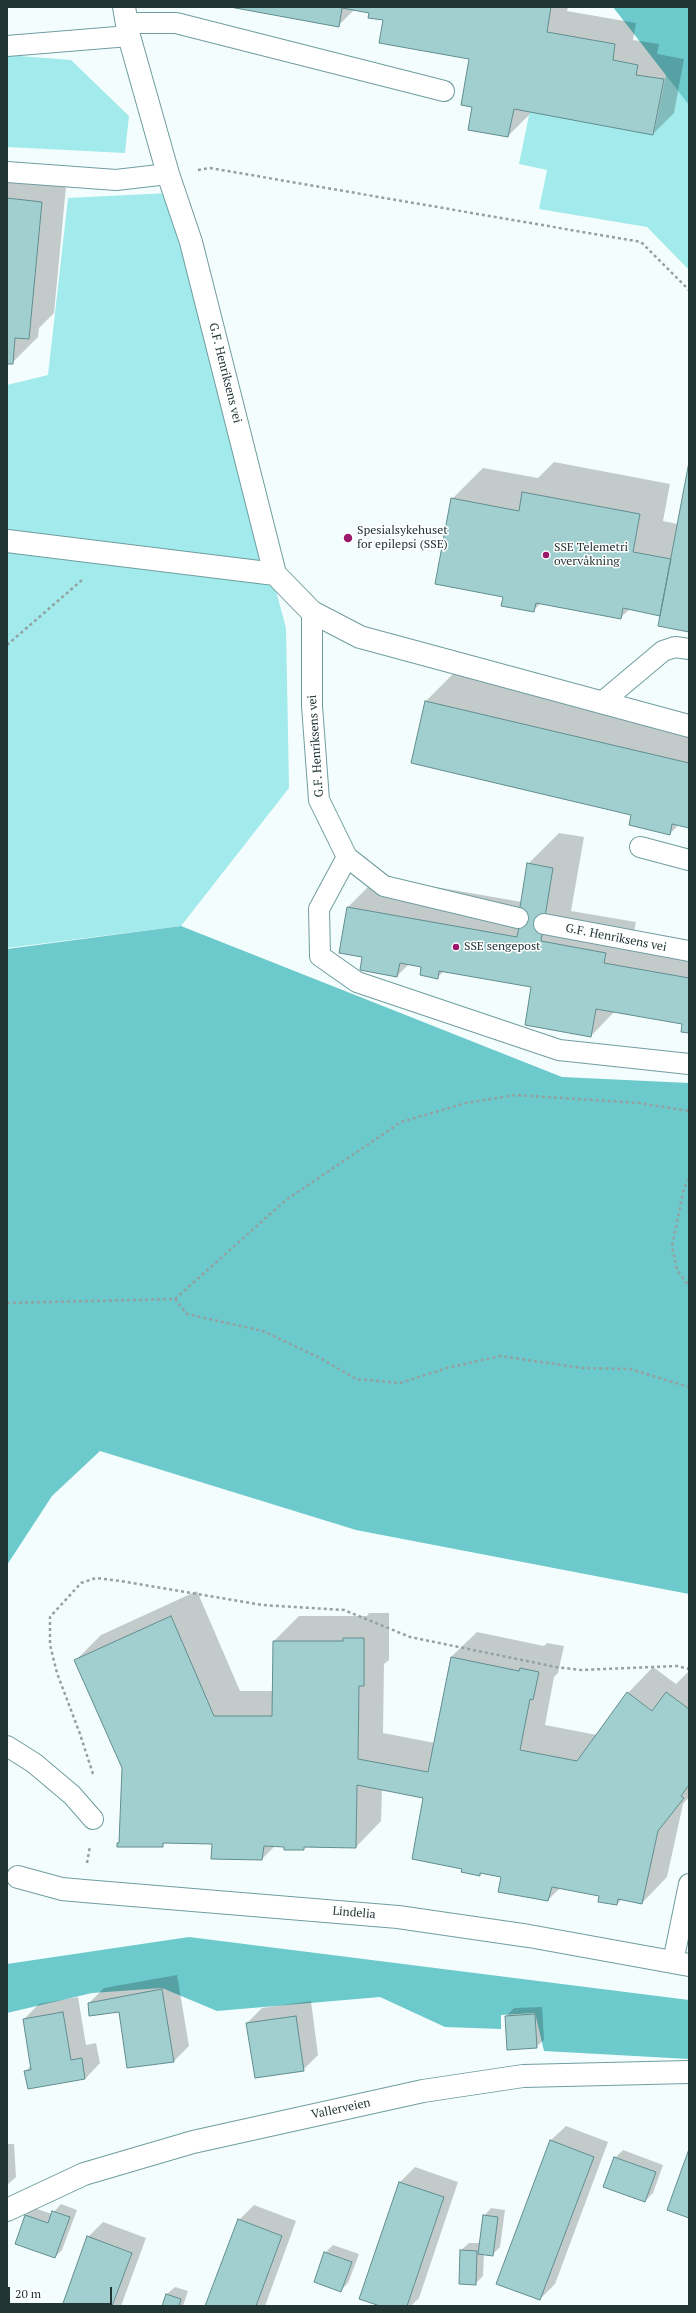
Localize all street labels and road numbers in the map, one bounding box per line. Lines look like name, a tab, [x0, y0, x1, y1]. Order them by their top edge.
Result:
street label: G.F. Henriksens vei	[206, 321, 244, 425]
street label: G.F. Henriksens vei	[305, 694, 327, 798]
street label: G.F. Henriksens vei	[564, 921, 668, 955]
street label: Lindelia	[332, 1904, 376, 1922]
street label: Vallerveien	[310, 2096, 372, 2122]

